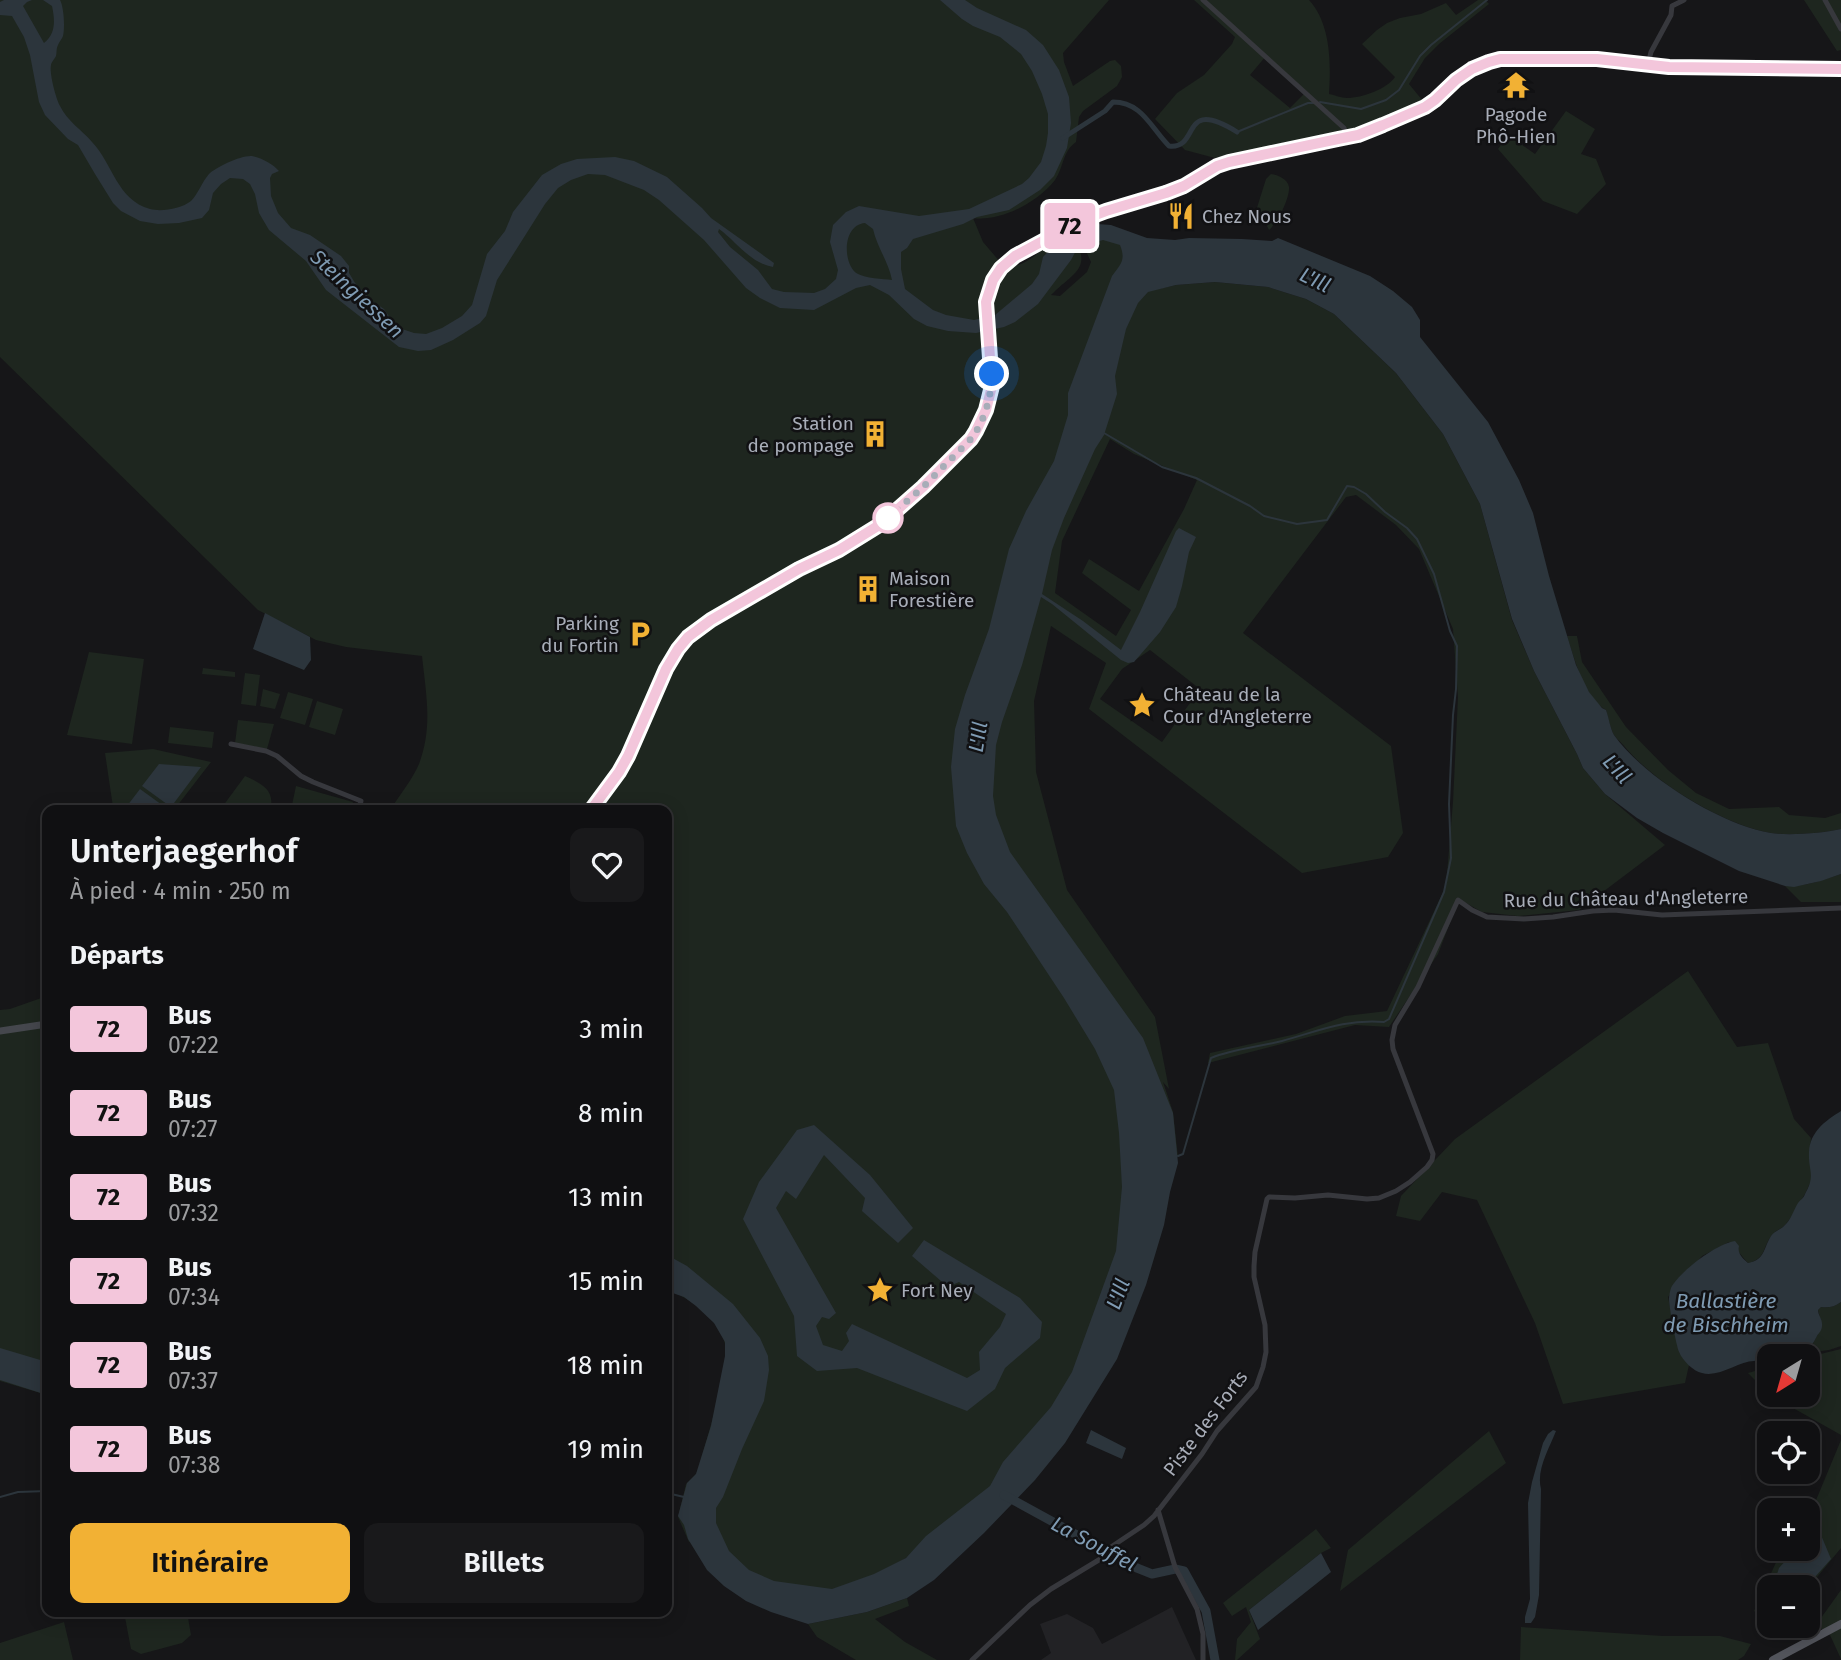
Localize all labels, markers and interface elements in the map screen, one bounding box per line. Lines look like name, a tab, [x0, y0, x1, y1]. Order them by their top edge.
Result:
temple icon: Pagode Phô-Hien	[1501, 70, 1531, 100]
place label: Pagode Phô-Hien	[1476, 103, 1556, 148]
restaurant icon: Chez Nous	[1166, 201, 1196, 231]
line badge: 72	[1038, 203, 1102, 249]
place label: Chez Nous	[1202, 205, 1291, 228]
text: 72	[1058, 212, 1082, 240]
water label: Steingiessen	[304, 243, 409, 344]
water label: L'Ill	[1295, 262, 1335, 298]
your location	[974, 356, 1009, 391]
place label: Station de pompage	[747, 412, 854, 457]
building icon: Station de pompage	[860, 419, 890, 449]
unlabelled marker	[873, 503, 903, 533]
place label: Maison Forestière	[889, 567, 974, 612]
building icon: Maison Forestière	[853, 574, 883, 604]
place label: Parking du Fortin	[541, 612, 619, 657]
parking icon: Parking du Fortin	[625, 619, 655, 649]
place label: Château de la Cour d'Angleterre	[1163, 683, 1312, 728]
place icon: Château de la Cour d'Angleterre	[1127, 690, 1157, 720]
water label: L'Ill	[963, 720, 993, 754]
water label: L'Ill	[1597, 749, 1637, 789]
button: heart	[570, 828, 644, 902]
text: Unterjaegerhof	[70, 831, 298, 871]
text: À pied · 4 min · 250 m	[70, 877, 291, 905]
street label: Rue du Château d'Angleterre	[1504, 885, 1748, 912]
text: Départs	[70, 940, 164, 971]
text: Bus	[168, 1000, 211, 1031]
text: 3 min	[579, 1014, 644, 1045]
text: 72	[97, 1015, 120, 1043]
text: 07:22	[168, 1031, 219, 1059]
text: Bus	[168, 1084, 211, 1115]
text: 8 min	[578, 1098, 644, 1129]
text: 72	[97, 1099, 120, 1127]
text: 07:27	[168, 1115, 217, 1143]
text: Bus	[168, 1168, 211, 1199]
text: 13 min	[568, 1182, 644, 1213]
text: 72	[97, 1183, 120, 1211]
text: 07:32	[168, 1199, 219, 1227]
text: Bus	[168, 1252, 211, 1283]
text: 15 min	[568, 1266, 644, 1297]
text: 72	[97, 1267, 120, 1295]
place icon: Fort Ney	[865, 1275, 895, 1305]
water label: L'Ill	[1100, 1275, 1136, 1313]
place label: Fort Ney	[901, 1279, 973, 1302]
text: 07:34	[168, 1283, 220, 1311]
water label: Ballastière de Bischheim	[1663, 1288, 1789, 1338]
text: Bus	[168, 1336, 211, 1367]
north arrow	[1757, 1344, 1820, 1407]
map controls	[1757, 1344, 1820, 1638]
text: 18 min	[567, 1350, 644, 1381]
text: 72	[97, 1351, 120, 1379]
street label: Piste des Forts	[1158, 1366, 1252, 1480]
text: 07:37	[168, 1367, 218, 1395]
text: Bus	[168, 1420, 211, 1451]
button: locate	[1757, 1421, 1820, 1484]
text: 19 min	[567, 1434, 644, 1465]
text: 72	[97, 1435, 120, 1463]
text: 07:38	[168, 1451, 220, 1479]
button: +	[1757, 1498, 1820, 1561]
water label: La Souffel	[1047, 1511, 1141, 1577]
button: Itinéraire	[70, 1523, 350, 1603]
button: Billets	[364, 1523, 644, 1603]
button: −	[1757, 1575, 1820, 1638]

